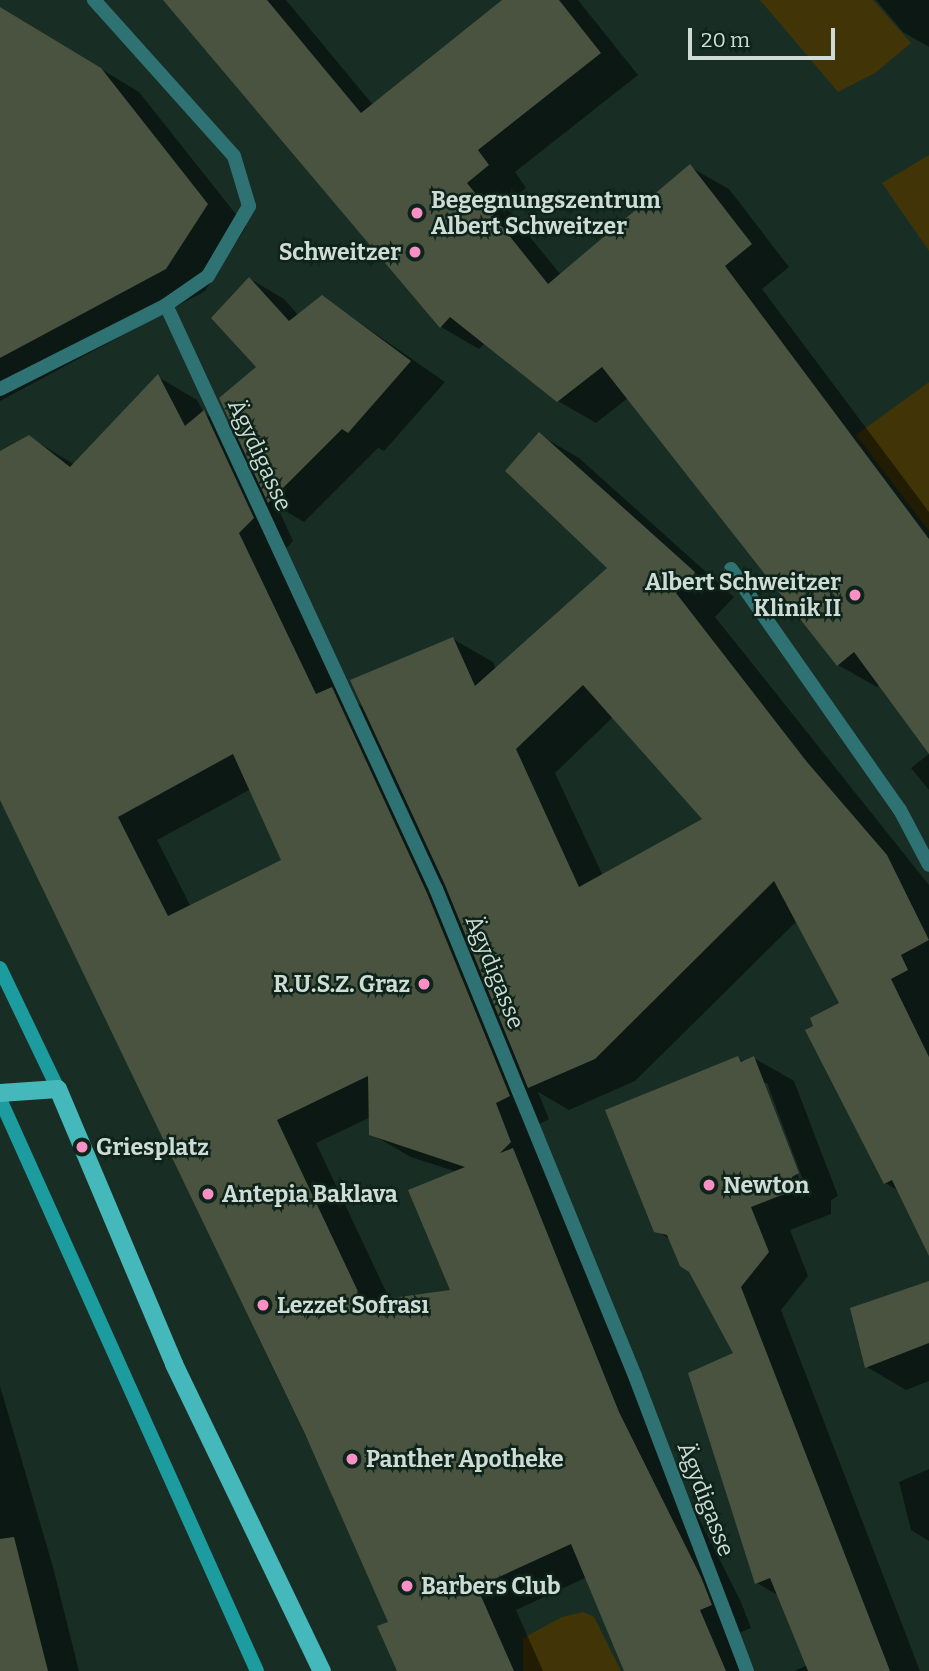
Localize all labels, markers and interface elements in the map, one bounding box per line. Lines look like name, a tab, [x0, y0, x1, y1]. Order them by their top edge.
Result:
scale bar	[691, 14, 838, 58]
text: 20 m	[701, 27, 750, 53]
place label: Begegnungszentrum Albert Schweitzer	[431, 186, 661, 240]
marker: Begegnungszentrum Albert Schweitzer	[409, 205, 425, 221]
place label: Schweitzer	[279, 238, 401, 266]
marker: Schweitzer	[407, 244, 423, 260]
street label: Ägydigasse	[222, 395, 298, 515]
place label: Albert Schweitzer Klinik II	[645, 568, 841, 622]
marker: Albert Schweitzer Klinik II	[847, 587, 863, 603]
street label: Ägydigasse	[460, 911, 530, 1033]
place label: R.U.S.Z. Graz	[273, 970, 410, 998]
marker: R.U.S.Z. Graz	[416, 976, 432, 992]
place label: Griesplatz	[96, 1133, 209, 1161]
marker: Griesplatz	[74, 1139, 90, 1155]
place label: Newton	[723, 1171, 809, 1199]
marker: Newton	[701, 1177, 717, 1193]
place label: Antepia Baklava	[222, 1180, 398, 1208]
marker: Antepia Baklava	[200, 1186, 216, 1202]
place label: Lezzet Sofrası	[277, 1291, 429, 1319]
marker: Lezzet Sofrası	[255, 1297, 271, 1313]
street label: Ägydigasse	[672, 1438, 740, 1560]
place label: Panther Apotheke	[366, 1445, 564, 1473]
marker: Panther Apotheke	[344, 1451, 360, 1467]
place label: Barbers Club	[421, 1572, 560, 1600]
marker: Barbers Club	[399, 1578, 415, 1594]

